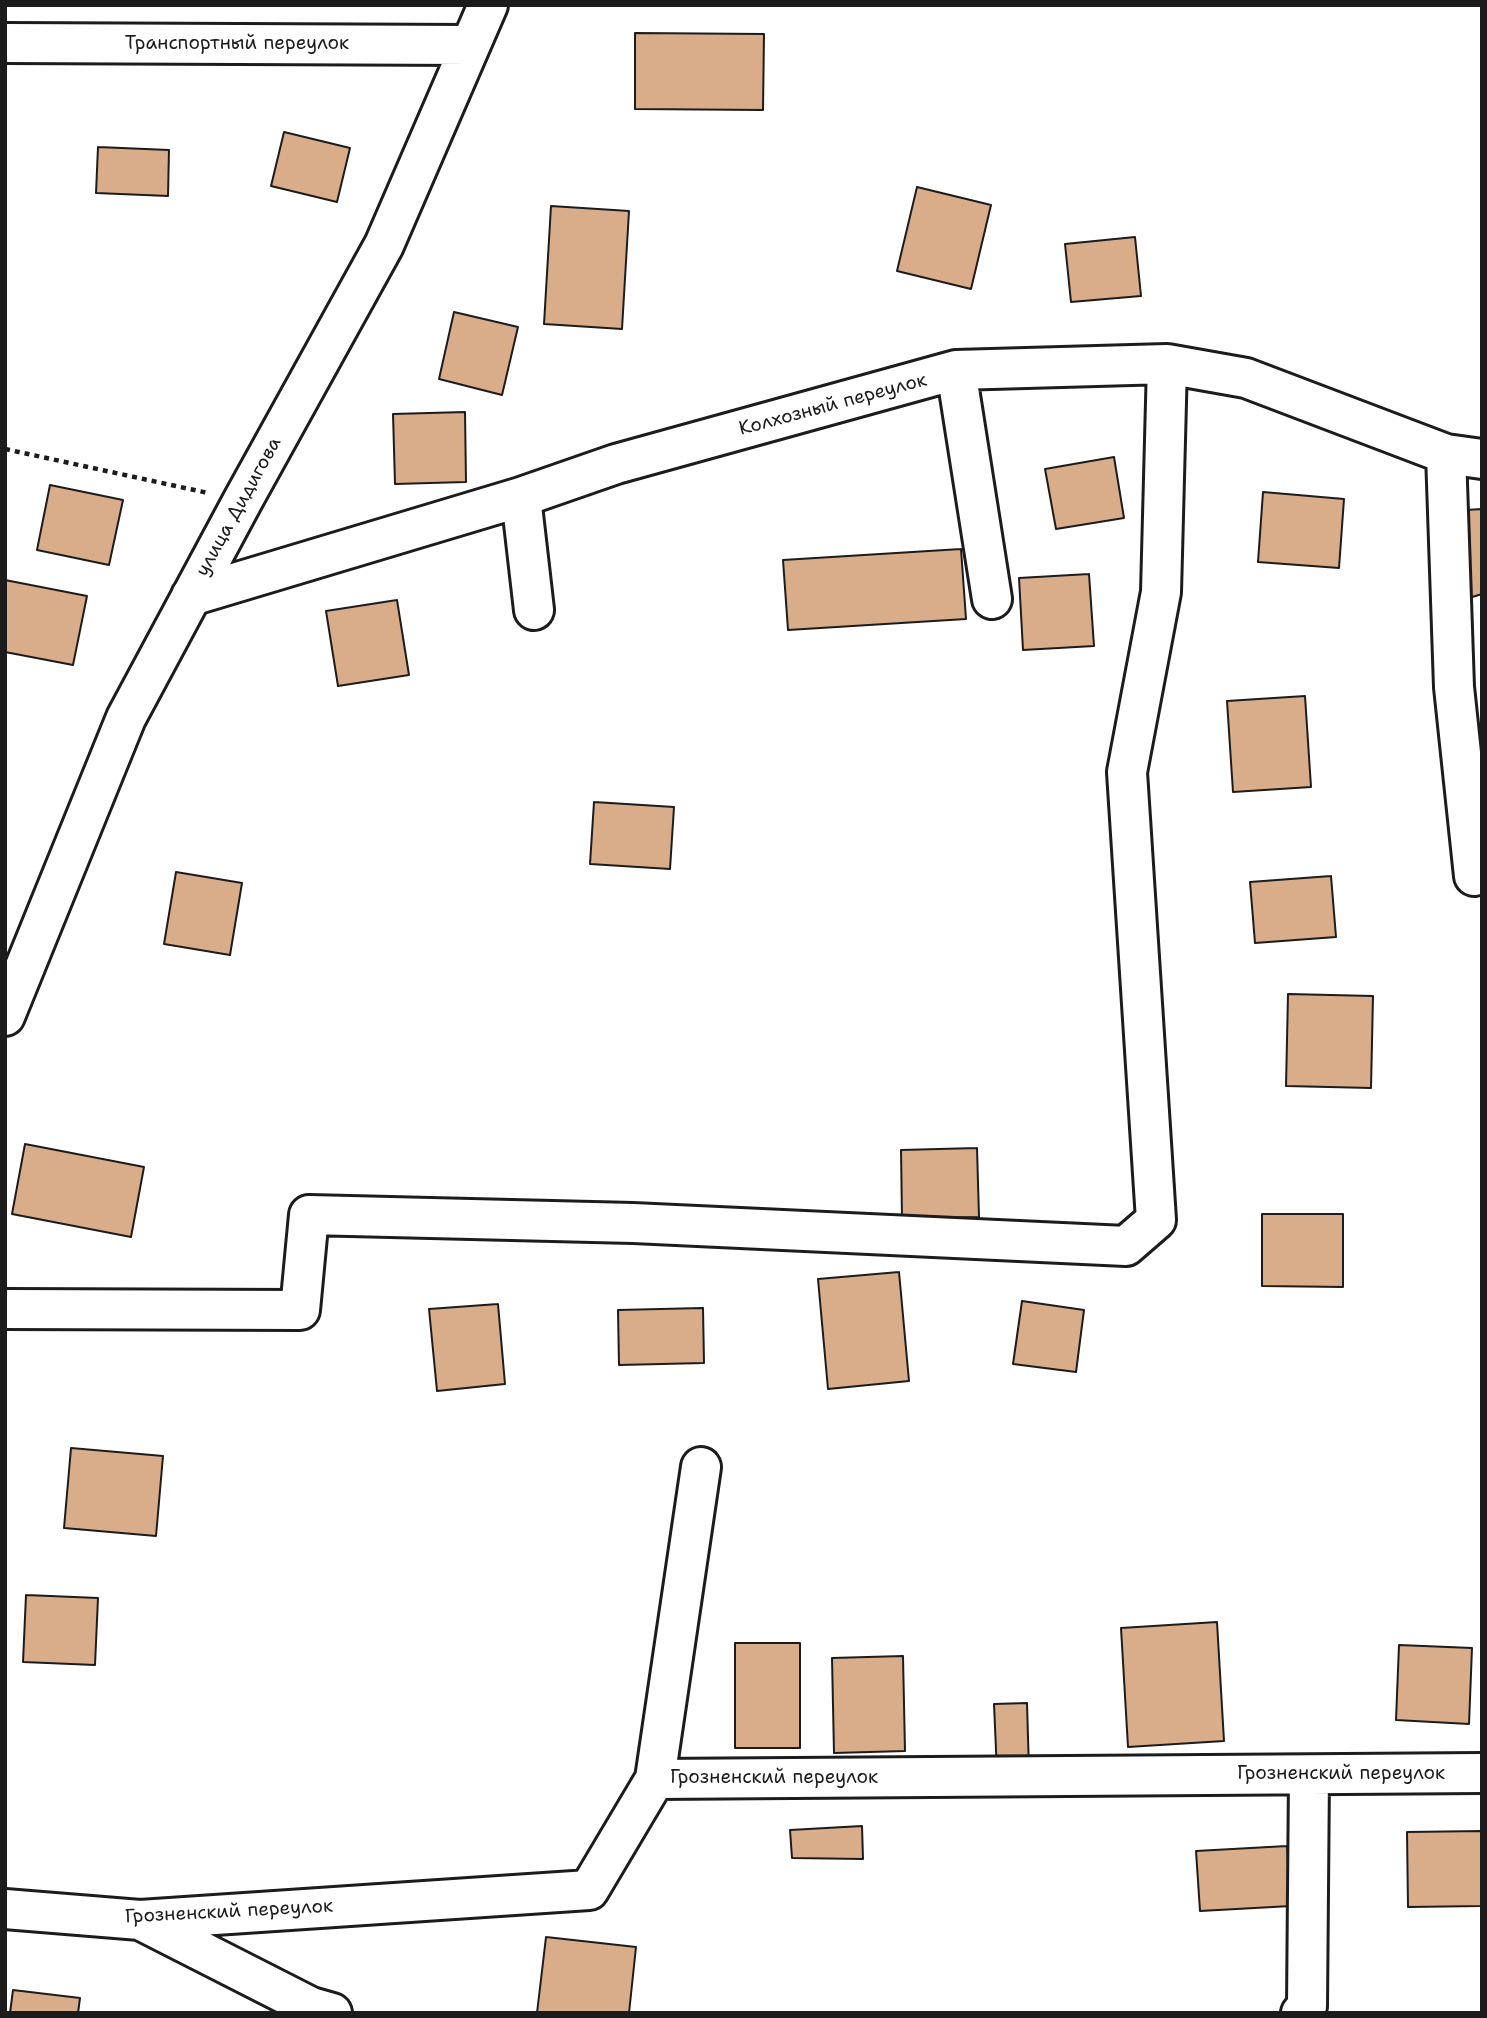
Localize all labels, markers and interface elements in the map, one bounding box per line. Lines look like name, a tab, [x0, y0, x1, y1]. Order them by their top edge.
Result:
street label: Транспортный переулок	[125, 33, 349, 55]
street label: Колхозный переулок	[737, 369, 929, 441]
street label: улица Дидигова	[191, 433, 287, 581]
street label: Грозненский переулок	[1237, 1763, 1445, 1785]
street label: Грозненский переулок	[670, 1767, 878, 1789]
street label: Грозненский переулок	[124, 1895, 334, 1929]

